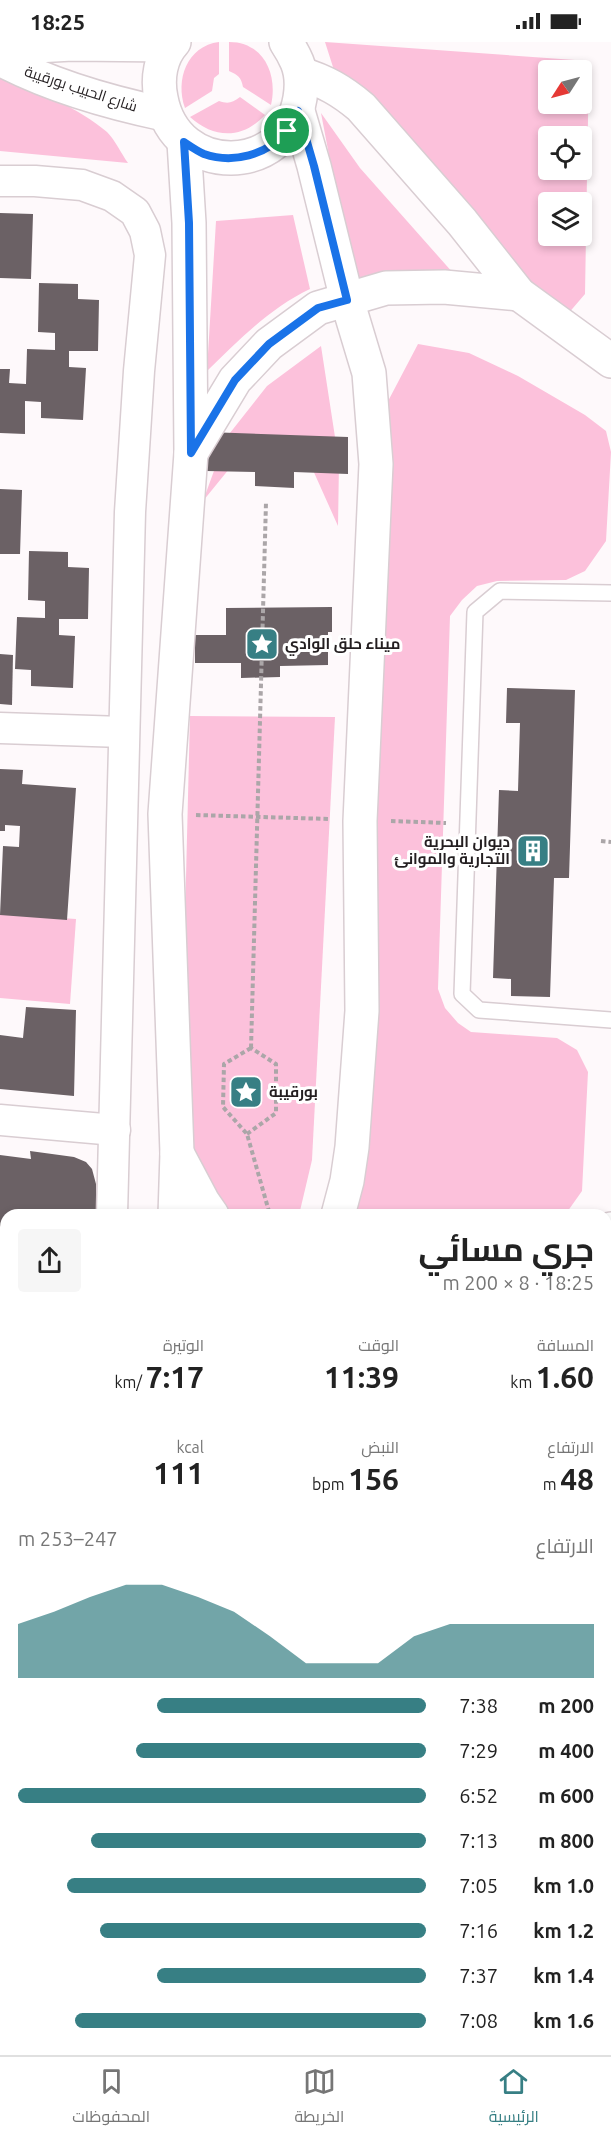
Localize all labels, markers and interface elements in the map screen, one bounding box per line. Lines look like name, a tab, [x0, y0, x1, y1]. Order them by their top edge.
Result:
text: 18:25	[30, 9, 85, 34]
north arrow	[538, 60, 592, 114]
map controls	[538, 60, 592, 246]
street label: شارع الحبيب بورقيبة	[22, 62, 140, 118]
pin	[261, 105, 312, 156]
icon: arrive	[270, 114, 303, 147]
button: locate	[538, 126, 592, 180]
button: layers	[538, 192, 592, 246]
place icon: ميناء حلق الوادي	[244, 626, 280, 662]
place label: ميناء حلق الوادي	[285, 635, 400, 656]
place label: ديوان البحرية التجارية والموانئ	[394, 833, 510, 868]
building icon: ديوان البحرية التجارية والموانئ	[515, 833, 551, 869]
place icon: بورقيبة	[228, 1074, 264, 1110]
place label: بورقيبة	[269, 1083, 318, 1101]
button: share	[18, 1229, 81, 1292]
text: جري مسائي	[419, 1230, 594, 1267]
text: 18:25 · 8 × 200 m	[442, 1271, 594, 1294]
text: الوتيرة	[163, 1336, 204, 1354]
text: الوقت	[358, 1336, 399, 1354]
text: المسافة	[537, 1336, 594, 1354]
text: 7:17	[146, 1360, 204, 1394]
text: 11:39	[324, 1360, 399, 1394]
text: 1.60	[536, 1360, 594, 1394]
text: /km	[114, 1373, 146, 1391]
text: km	[510, 1373, 536, 1391]
text: kcal	[176, 1438, 204, 1456]
text: النبض	[361, 1438, 399, 1456]
text: الارتفاع	[547, 1438, 594, 1456]
text: 111	[153, 1456, 204, 1490]
text: 156	[348, 1462, 399, 1496]
text: 48	[560, 1462, 594, 1496]
text: bpm	[312, 1475, 348, 1493]
text: m	[543, 1475, 560, 1493]
text: 247–253 m	[18, 1527, 117, 1550]
text: الارتفاع	[535, 1534, 594, 1557]
text: 7:38	[459, 1694, 498, 1717]
text: 200 m	[538, 1694, 594, 1717]
text: 7:29	[459, 1739, 498, 1762]
text: 400 m	[538, 1739, 594, 1762]
text: 6:52	[459, 1784, 498, 1807]
text: 600 m	[538, 1784, 594, 1807]
text: 7:13	[459, 1829, 498, 1852]
text: 800 m	[538, 1829, 594, 1852]
text: 7:05	[459, 1874, 498, 1897]
text: 1.0 km	[533, 1874, 594, 1897]
text: 7:16	[459, 1919, 498, 1942]
text: 1.2 km	[533, 1919, 594, 1942]
text: 7:37	[459, 1964, 498, 1987]
text: 1.4 km	[533, 1964, 594, 1987]
text: 7:08	[459, 2009, 498, 2032]
text: 1.6 km	[533, 2009, 594, 2032]
tab: المحفوظات	[72, 2065, 150, 2131]
tab: الخريطة	[294, 2065, 344, 2131]
tab: الرئيسية	[489, 2065, 539, 2131]

